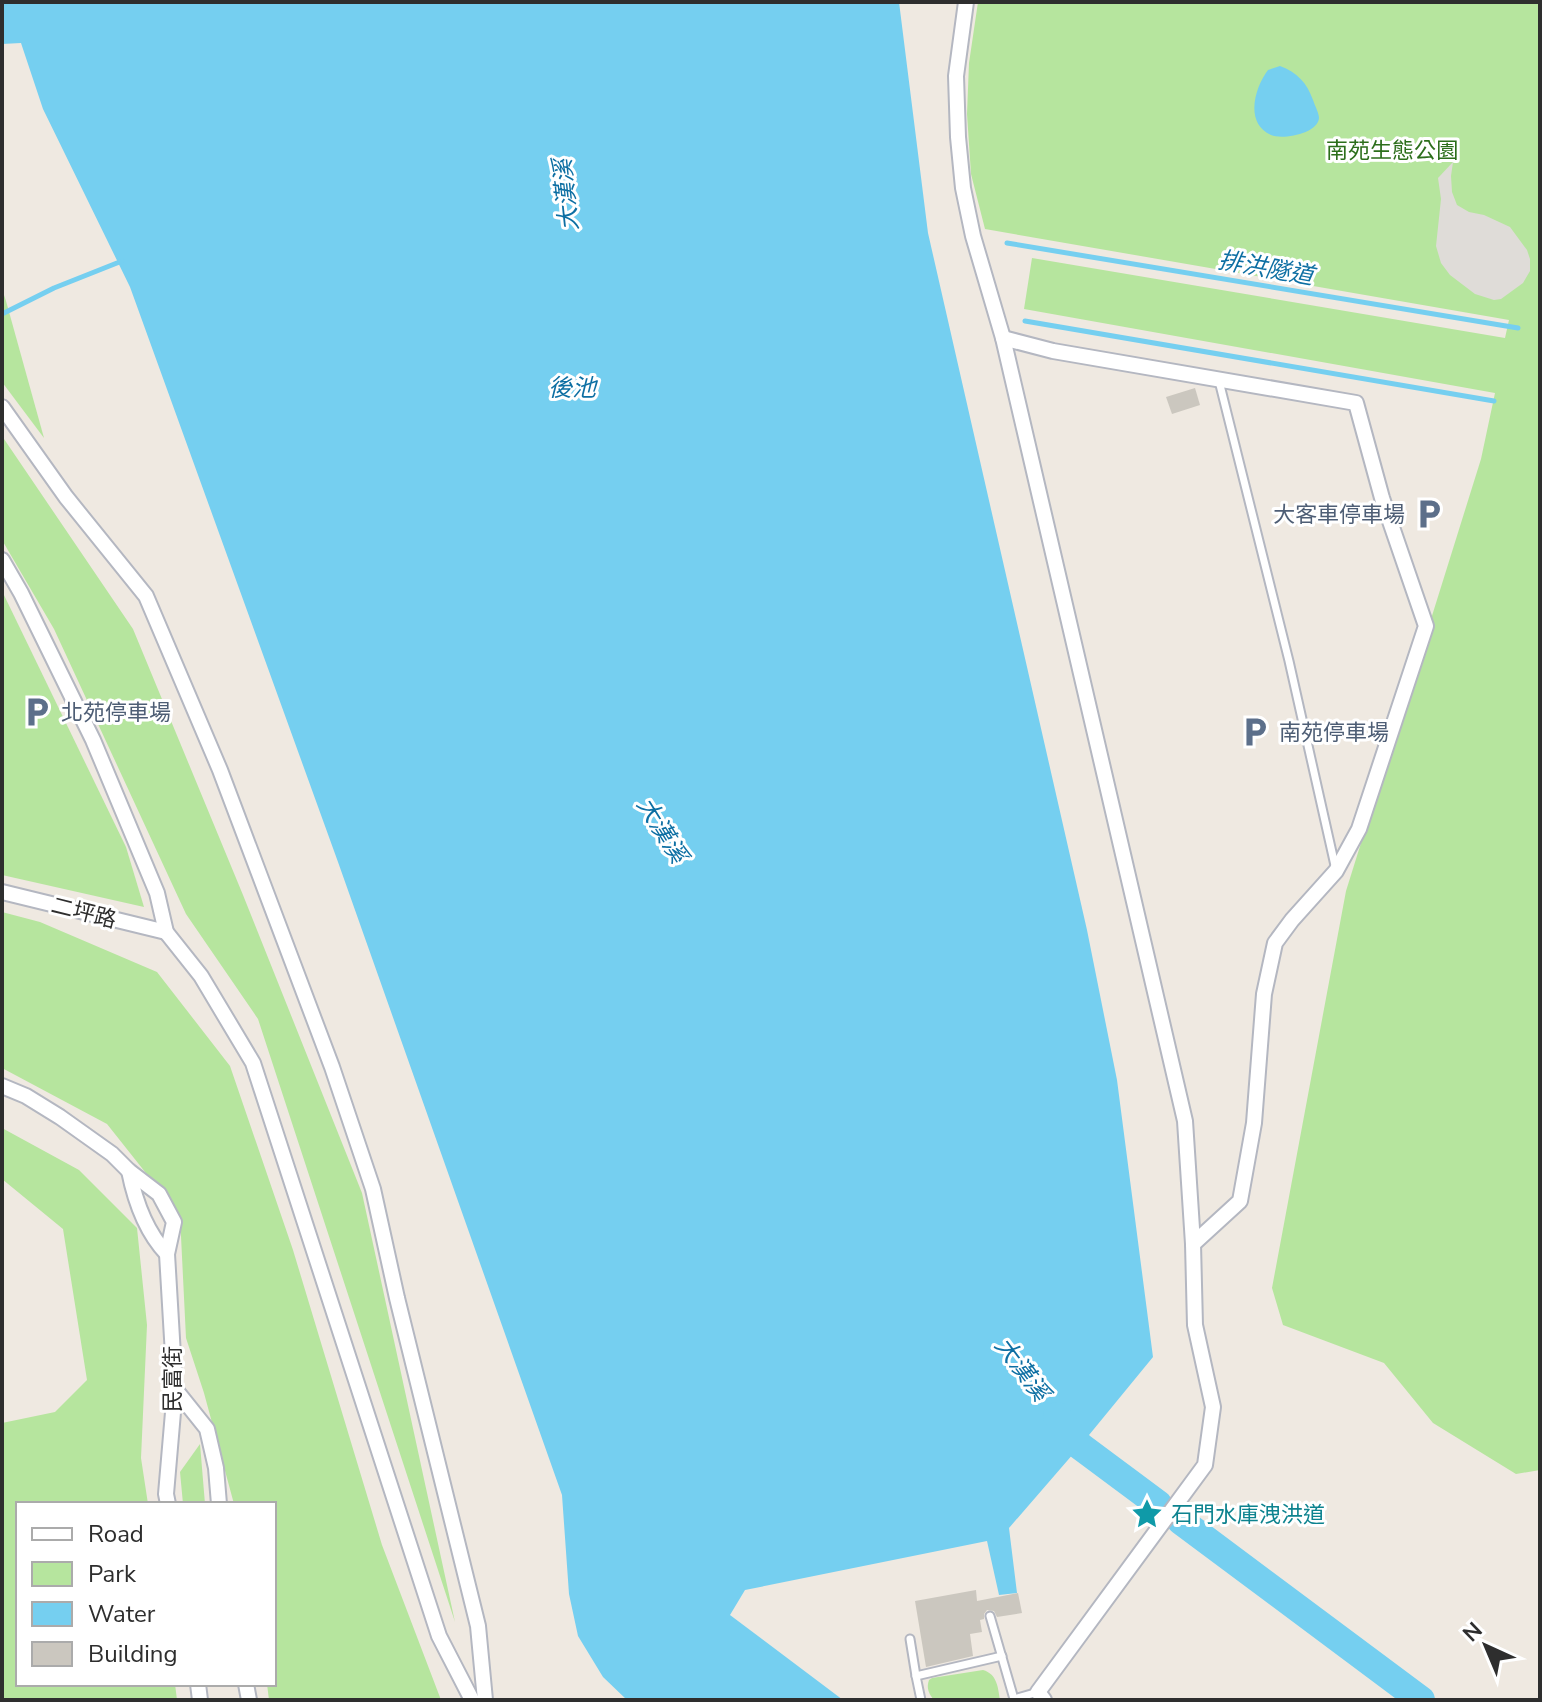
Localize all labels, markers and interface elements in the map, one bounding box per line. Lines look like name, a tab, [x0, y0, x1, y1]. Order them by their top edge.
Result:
park label: 南苑生態公園	[1326, 136, 1458, 166]
water label: 大漢溪	[546, 155, 586, 232]
water label: 排洪隧道	[1216, 244, 1319, 293]
water label: 後池	[548, 372, 599, 404]
parking icon: 大客車停車場	[1412, 497, 1446, 531]
place label: 大客車停車場	[1273, 500, 1405, 530]
parking icon: 北苑停車場	[20, 695, 54, 729]
place label: 北苑停車場	[61, 698, 171, 728]
parking icon: 南苑停車場	[1238, 715, 1272, 749]
place label: 南苑停車場	[1279, 718, 1389, 748]
water label: 大漢溪	[629, 791, 696, 872]
street label: 二坪路	[48, 890, 119, 936]
water label: 大漢溪	[988, 1331, 1058, 1410]
street label: 民富街	[158, 1346, 188, 1412]
place icon: 石門水庫洩洪道	[1130, 1497, 1164, 1531]
place label: 石門水庫洩洪道	[1171, 1500, 1325, 1530]
legend	[16, 1502, 276, 1686]
text: Road	[88, 1518, 144, 1550]
text: Park	[88, 1558, 137, 1590]
text: Water	[88, 1598, 156, 1630]
north arrow	[1446, 1606, 1526, 1686]
text: N	[1456, 1616, 1489, 1649]
text: Building	[88, 1638, 178, 1670]

